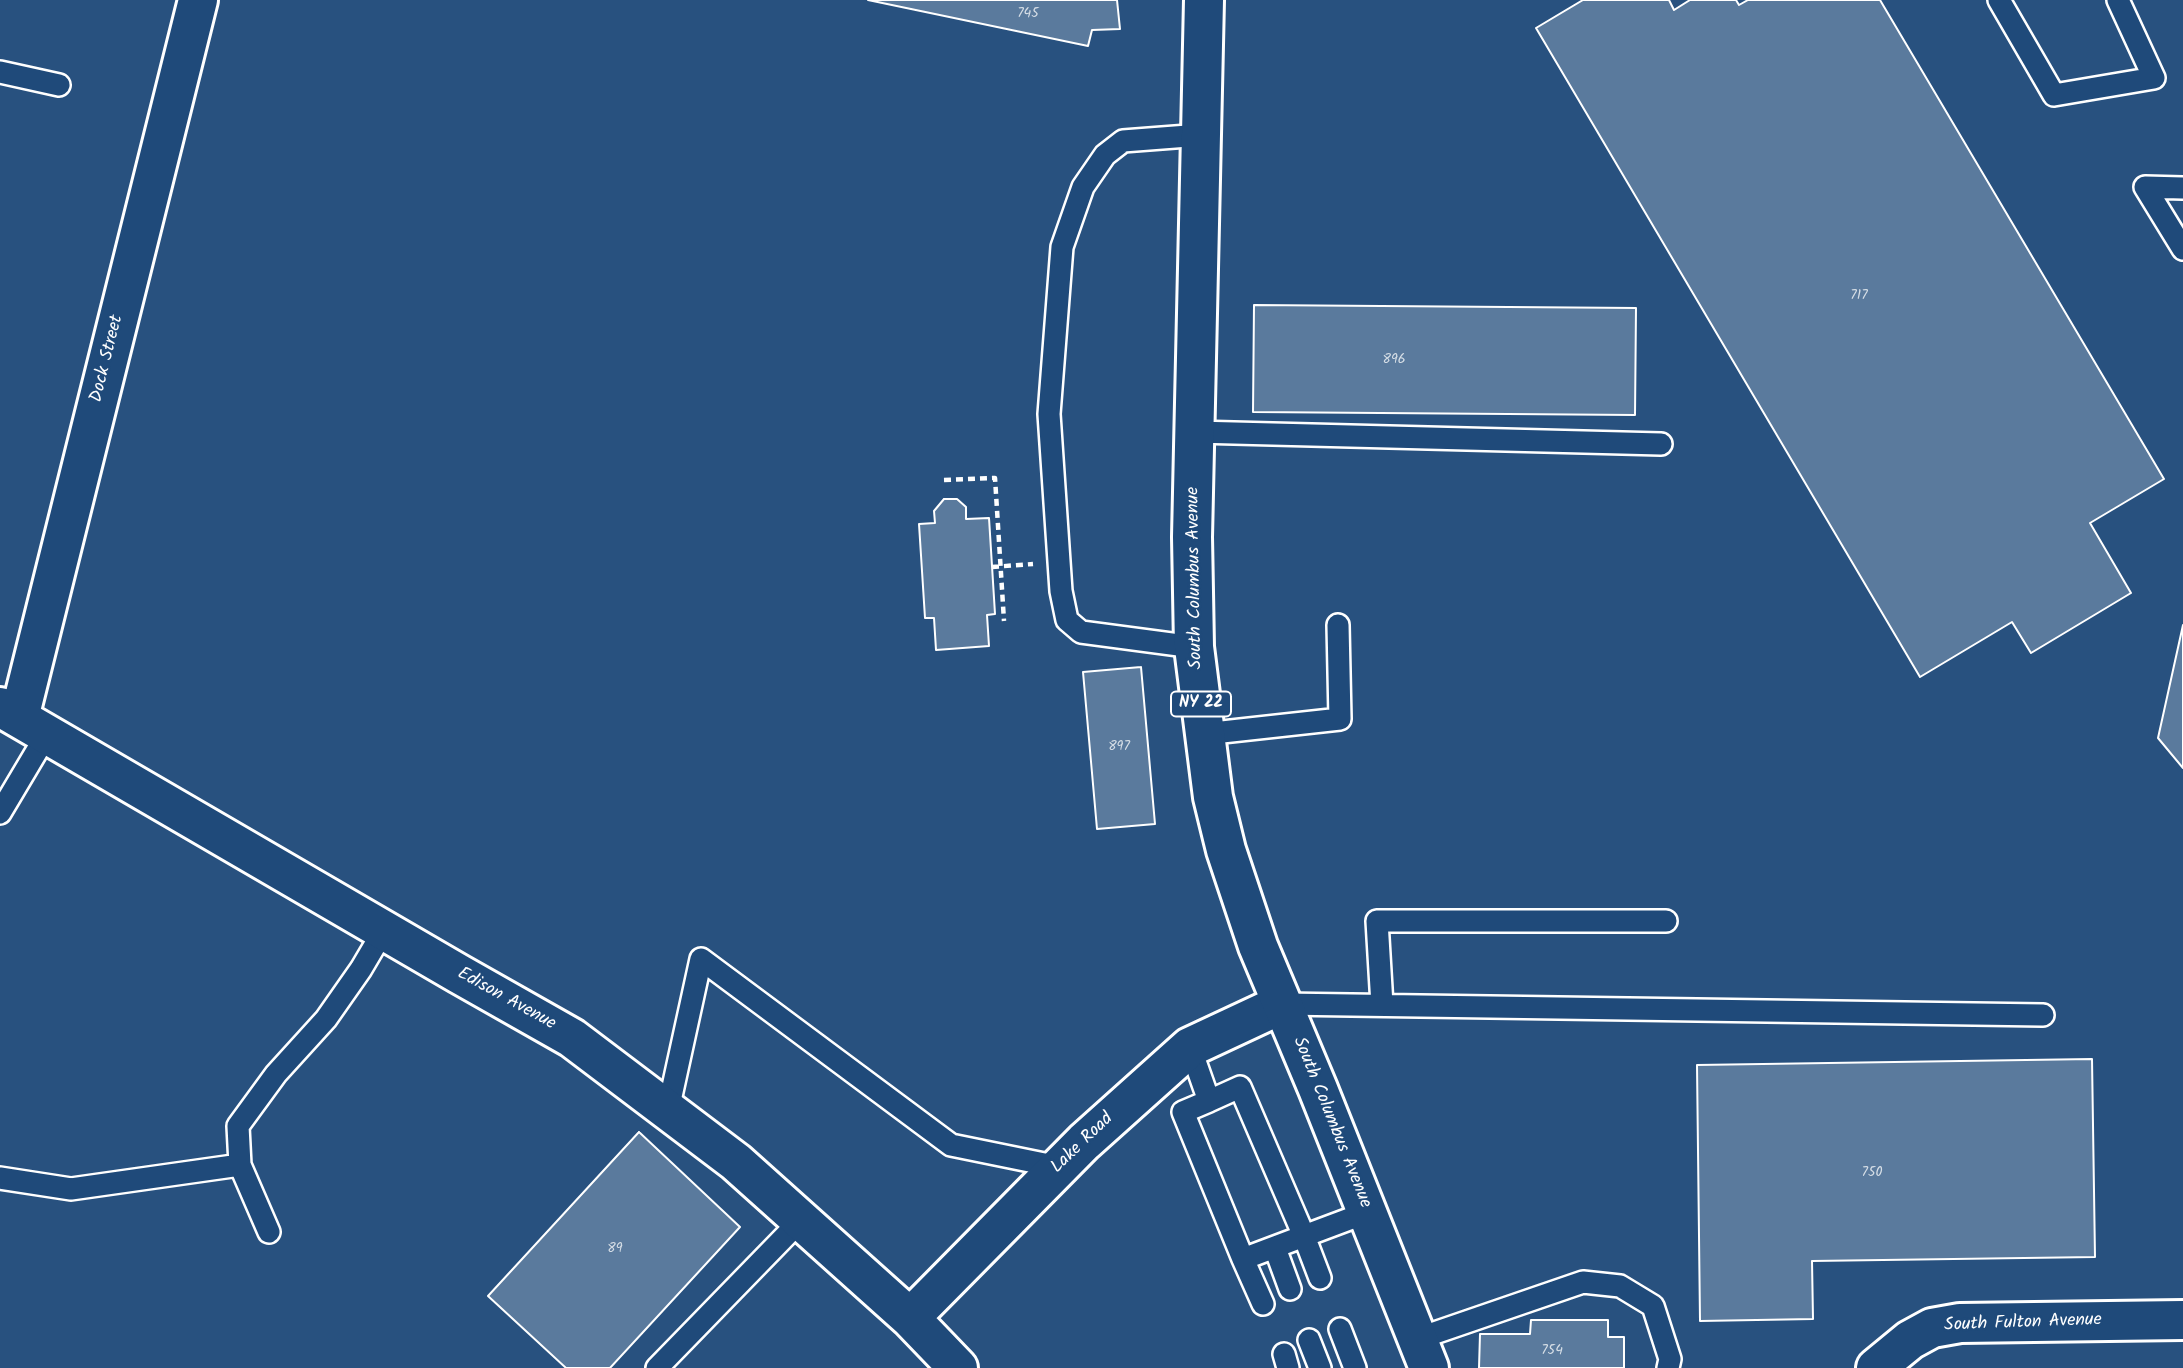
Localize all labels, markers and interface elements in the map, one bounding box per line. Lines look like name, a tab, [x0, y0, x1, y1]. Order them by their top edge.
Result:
house number: 745	[1017, 7, 1039, 23]
house number: 717	[1850, 289, 1868, 305]
street label: Dock Street	[87, 313, 129, 405]
house number: 896	[1382, 353, 1406, 369]
street label: South Columbus Avenue	[1184, 487, 1208, 669]
road number: NY 22	[1171, 692, 1231, 716]
house number: 897	[1108, 740, 1130, 756]
street label: Edison Avenue	[453, 964, 559, 1036]
street label: South Columbus Avenue	[1287, 1034, 1375, 1212]
street label: Lake Road	[1047, 1109, 1119, 1179]
house number: 750	[1862, 1166, 1882, 1182]
house number: 89	[607, 1242, 623, 1258]
street label: South Fulton Avenue	[1944, 1310, 2102, 1338]
house number: 754	[1541, 1344, 1563, 1360]

